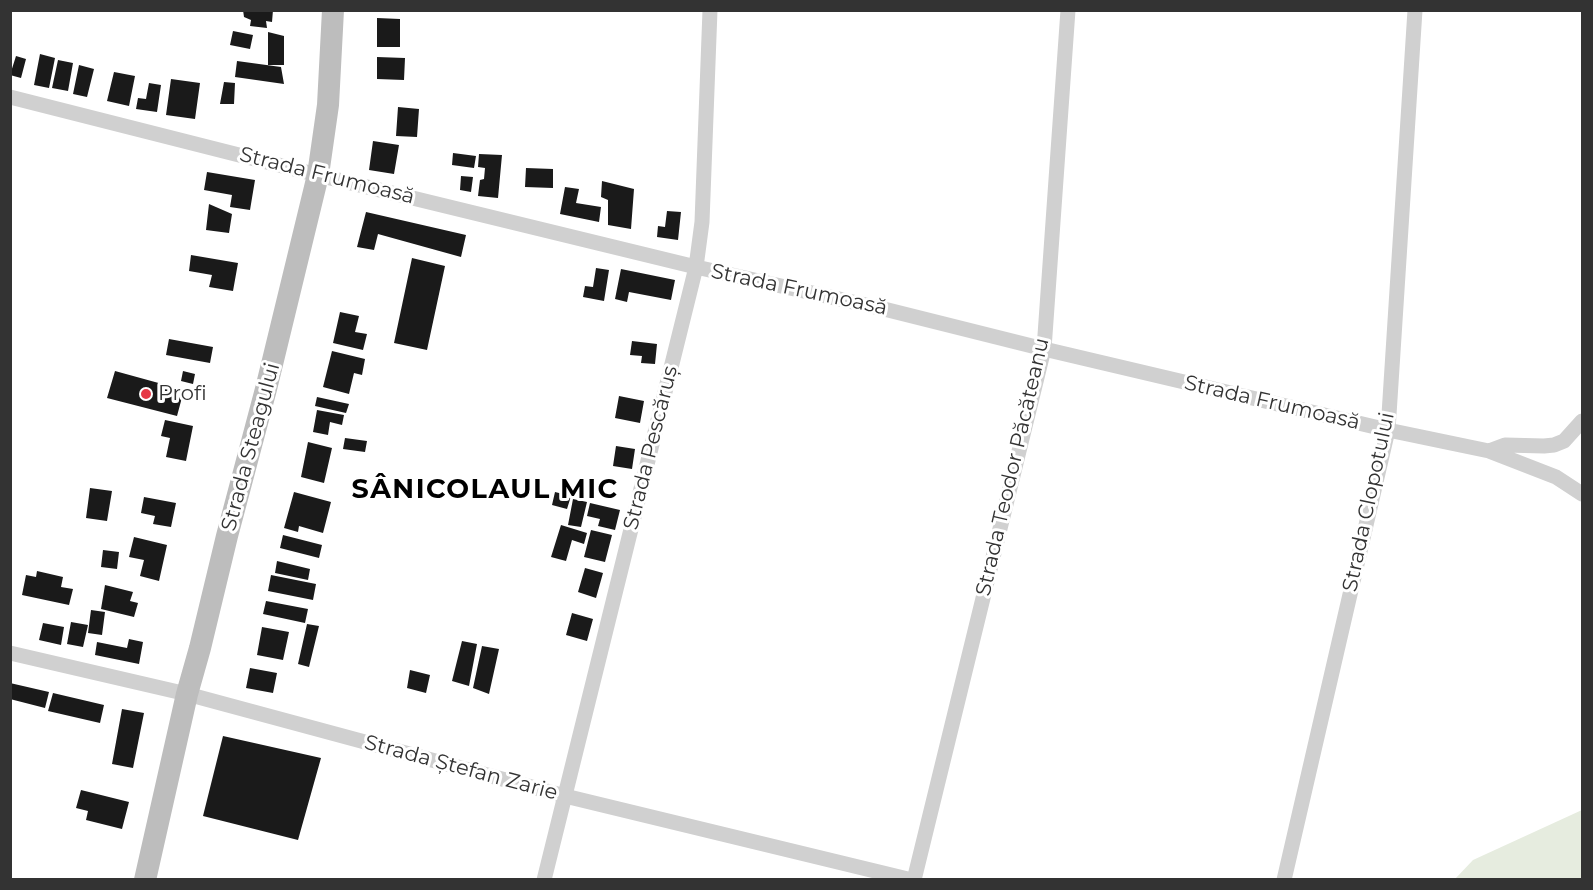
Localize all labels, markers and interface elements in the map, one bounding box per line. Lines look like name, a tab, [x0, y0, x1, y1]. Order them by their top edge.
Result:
street label: Strada Frumoasă	[237, 142, 417, 210]
street label: Strada Frumoasă	[709, 259, 889, 321]
street label: Strada Teodor Păcăteanu	[971, 335, 1055, 599]
street label: Strada Steagului	[216, 360, 286, 534]
street label: Strada Pescăruș	[618, 363, 684, 533]
street label: Strada Frumoasă	[1182, 371, 1362, 435]
place label: Profi	[158, 381, 207, 407]
marker: Profi	[139, 387, 153, 401]
street label: Strada Clopotului	[1338, 410, 1400, 594]
district label: SÂNICOLAUL MIC	[351, 474, 619, 506]
street label: Strada Ștefan Zarie	[362, 730, 560, 806]

